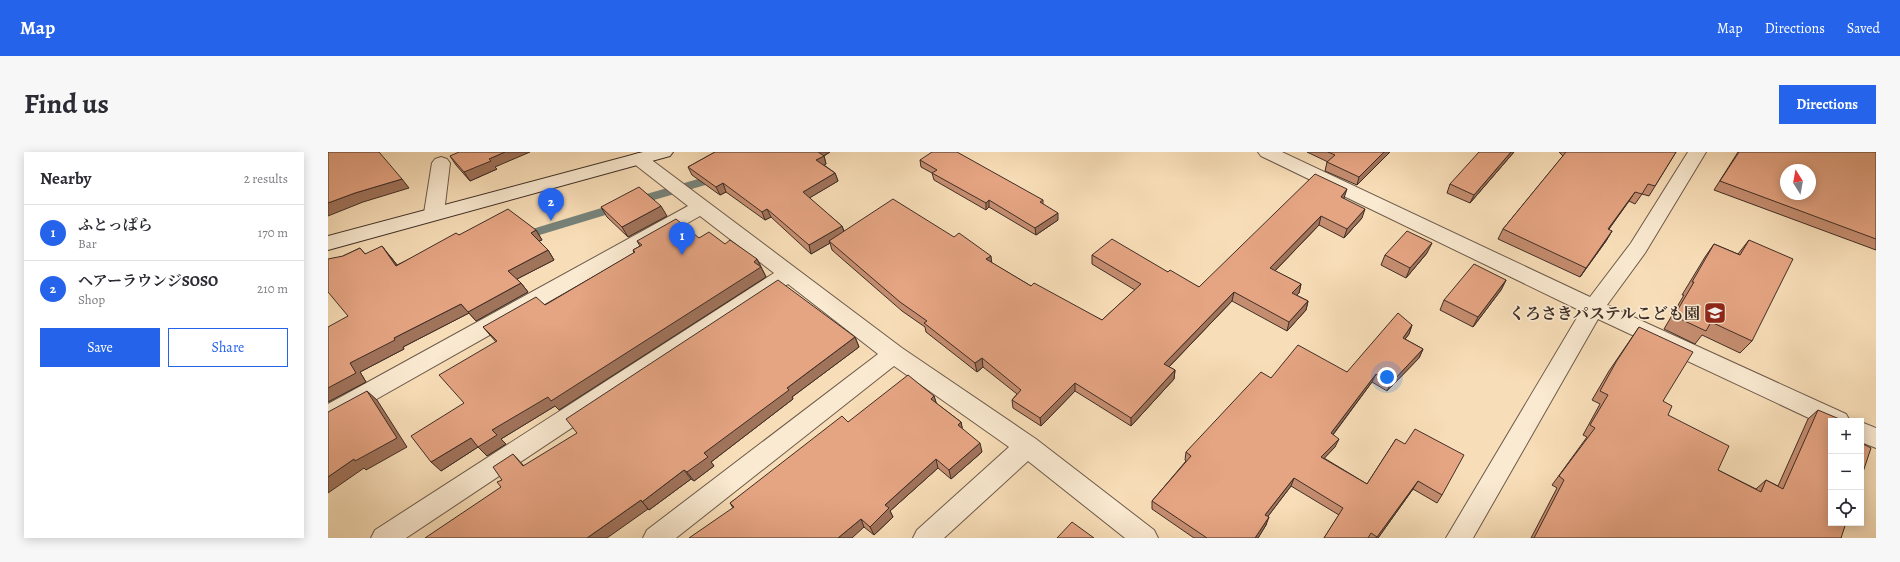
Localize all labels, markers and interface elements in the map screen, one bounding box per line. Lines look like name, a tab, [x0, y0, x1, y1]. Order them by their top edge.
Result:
text: Map	[20, 15, 55, 41]
text: Map	[1717, 19, 1743, 38]
text: Directions	[1765, 19, 1825, 38]
text: Saved	[1847, 19, 1880, 38]
text: Find us	[24, 85, 109, 123]
button: Directions	[1779, 85, 1876, 124]
north arrow	[1780, 164, 1816, 200]
text: Nearby	[40, 167, 91, 190]
text: 2 results	[244, 170, 288, 187]
pin: 2	[538, 188, 564, 221]
text: ふとっぱら	[78, 215, 153, 235]
pin: 1	[669, 222, 695, 255]
text: 1	[51, 224, 55, 241]
text: 170 m	[258, 224, 288, 241]
text: Bar	[78, 235, 97, 252]
text: ヘアーラウンジSOSO	[78, 271, 218, 291]
text: 2	[50, 280, 56, 297]
text: 210 m	[257, 280, 288, 297]
text: Shop	[78, 291, 105, 308]
school or university icon: くろさきパステルこども園	[1702, 300, 1728, 326]
place label: くろさきパステルこども園	[1509, 303, 1700, 325]
button: Save	[40, 328, 160, 367]
button: Share	[168, 328, 288, 367]
your location	[1377, 367, 1397, 387]
map controls	[1828, 418, 1864, 526]
button: +	[1828, 418, 1864, 454]
button: −	[1828, 454, 1864, 490]
button: locate	[1828, 490, 1864, 526]

